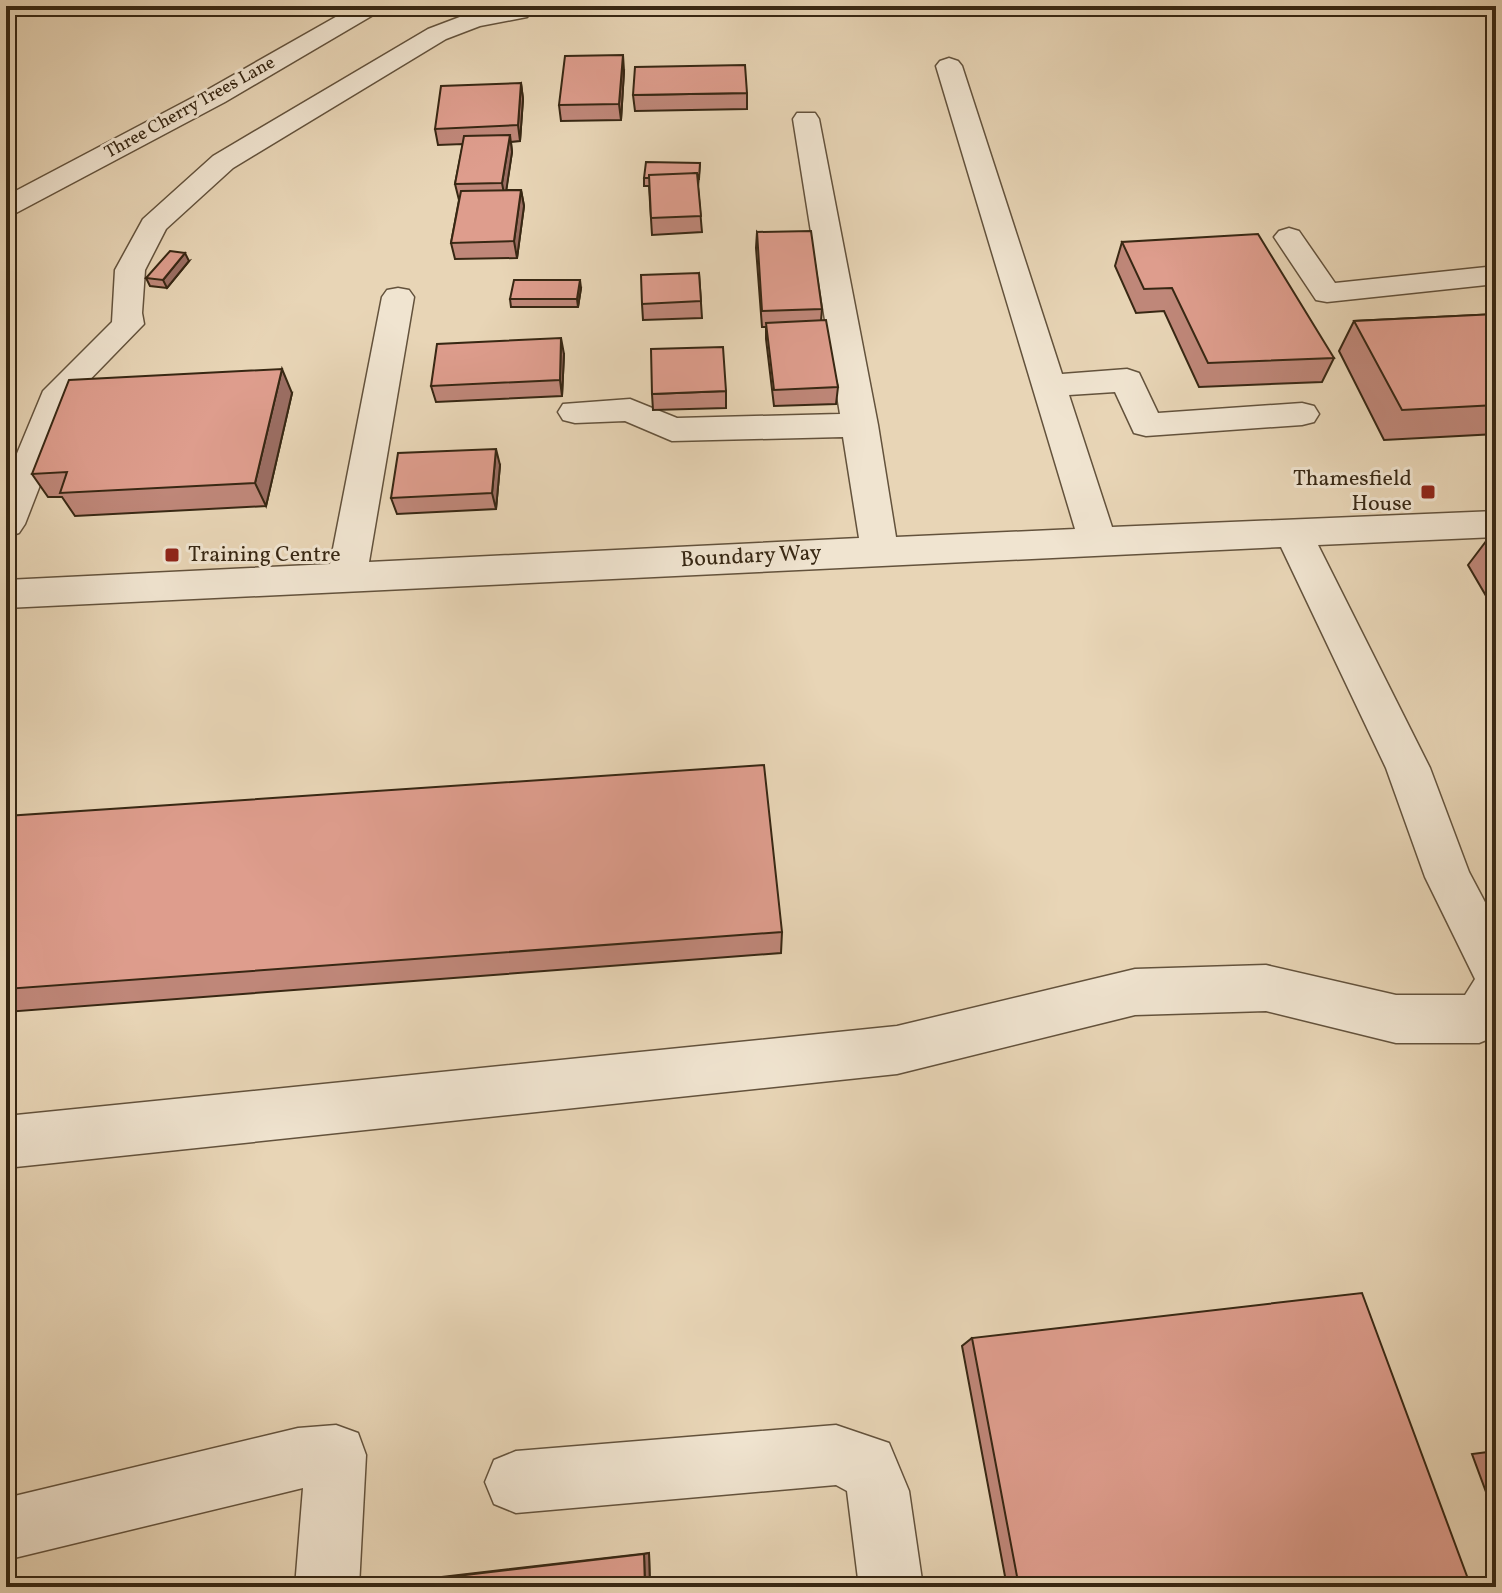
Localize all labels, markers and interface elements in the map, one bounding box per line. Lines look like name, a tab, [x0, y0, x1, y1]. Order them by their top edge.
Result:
street label: Three Cherry Trees Lane	[100, 51, 280, 165]
place label: Thamesfield House	[1293, 464, 1412, 520]
marker: Thamesfield House	[1419, 483, 1437, 501]
street label: Boundary Way	[680, 538, 822, 576]
place label: Training Centre	[188, 540, 341, 571]
marker: Training Centre	[163, 546, 181, 564]

